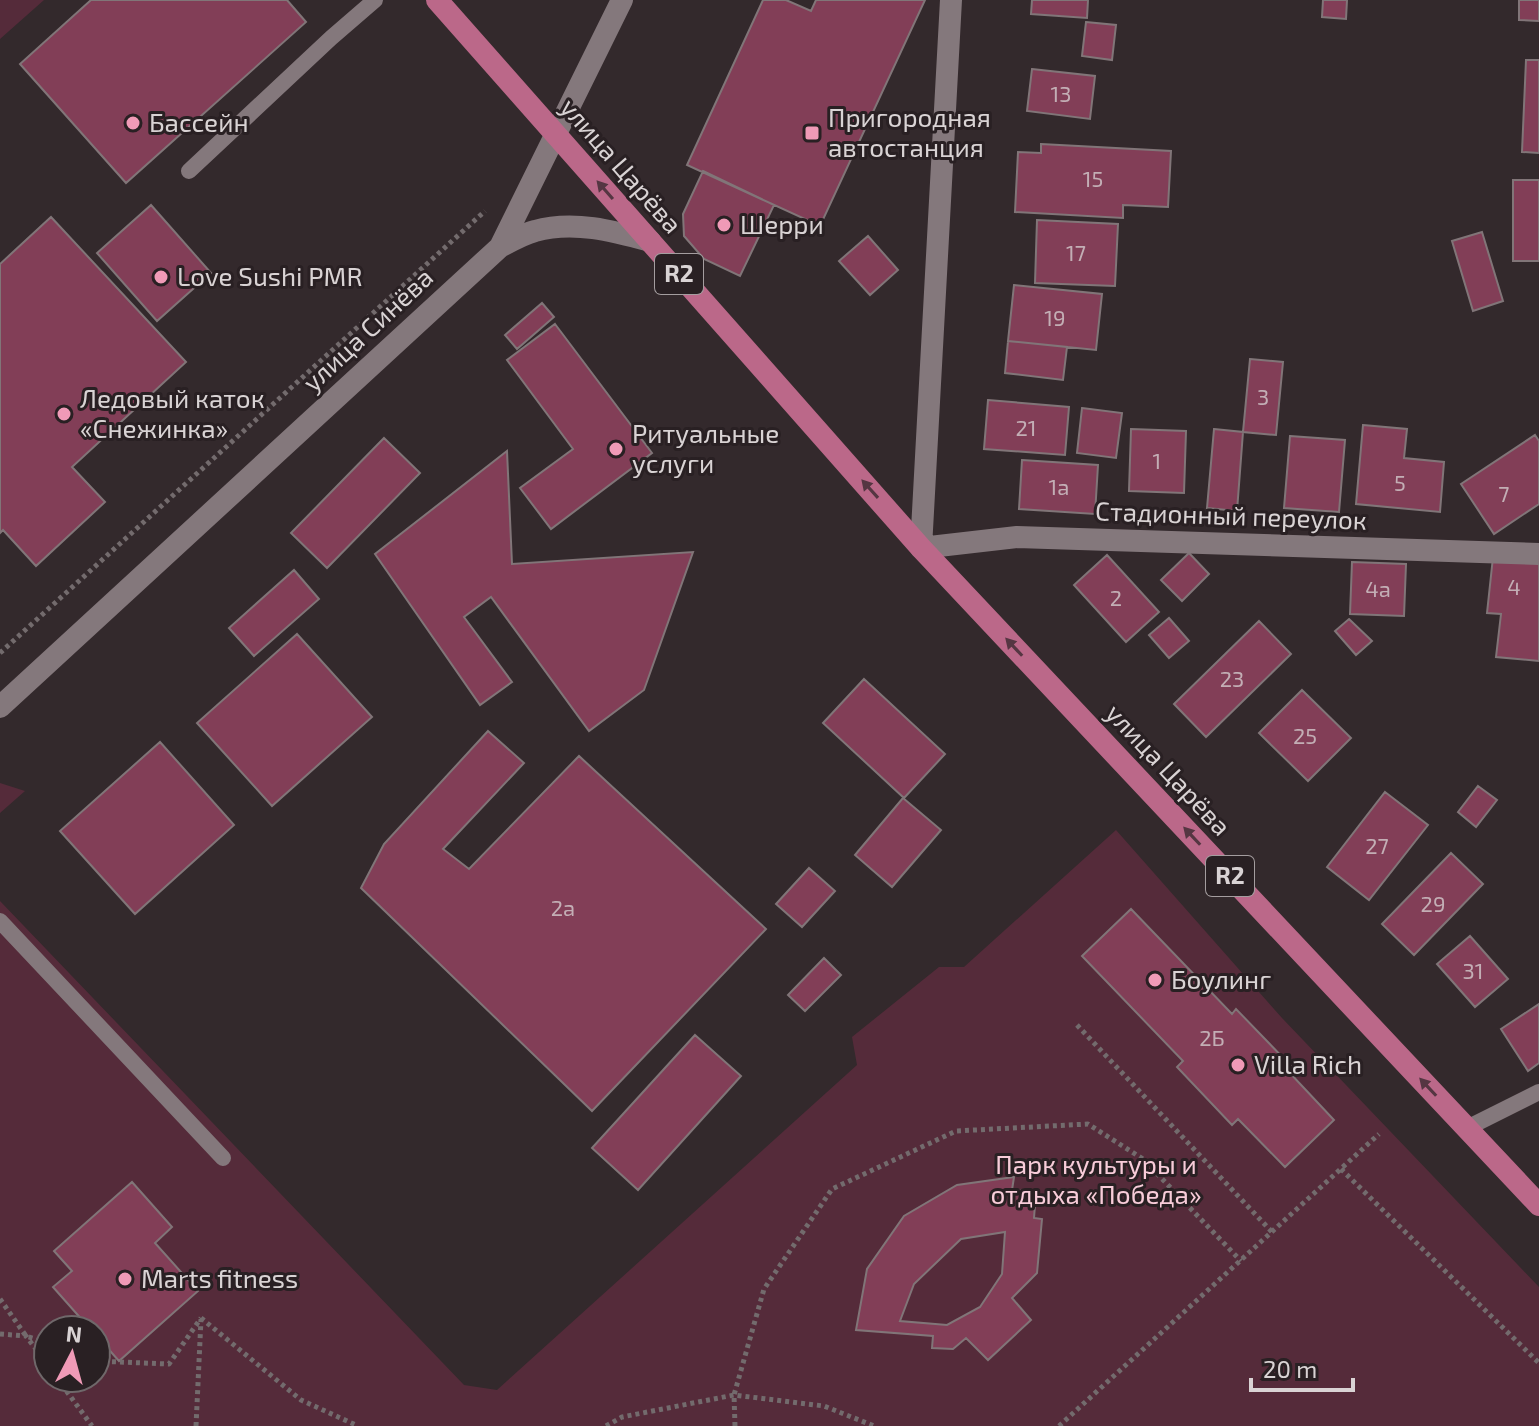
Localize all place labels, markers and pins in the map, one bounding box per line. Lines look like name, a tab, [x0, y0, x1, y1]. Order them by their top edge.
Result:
place label: Пригородная автостанция	[828, 101, 991, 162]
place label: Бассейн	[149, 106, 249, 137]
marker: Бассейн	[124, 114, 142, 132]
marker: Пригородная автостанция	[803, 124, 821, 142]
place label: Шерри	[740, 208, 824, 239]
marker: Шерри	[715, 216, 733, 234]
place label: Love Sushi PMR	[177, 260, 362, 291]
marker: Love Sushi PMR	[152, 268, 170, 286]
place label: Ледовый каток «Снежинка»	[80, 382, 265, 443]
marker: Ледовый каток «Снежинка»	[55, 405, 73, 423]
place label: Ритуальные услуги	[632, 417, 779, 479]
marker: Ритуальные услуги	[607, 440, 625, 458]
place label: Боулинг	[1171, 963, 1271, 995]
marker: Боулинг	[1146, 971, 1164, 989]
place label: Villa Rich	[1254, 1048, 1362, 1079]
marker: Villa Rich	[1229, 1056, 1247, 1074]
place label: Marts fitness	[141, 1262, 298, 1293]
marker: Marts fitness	[116, 1270, 134, 1288]

